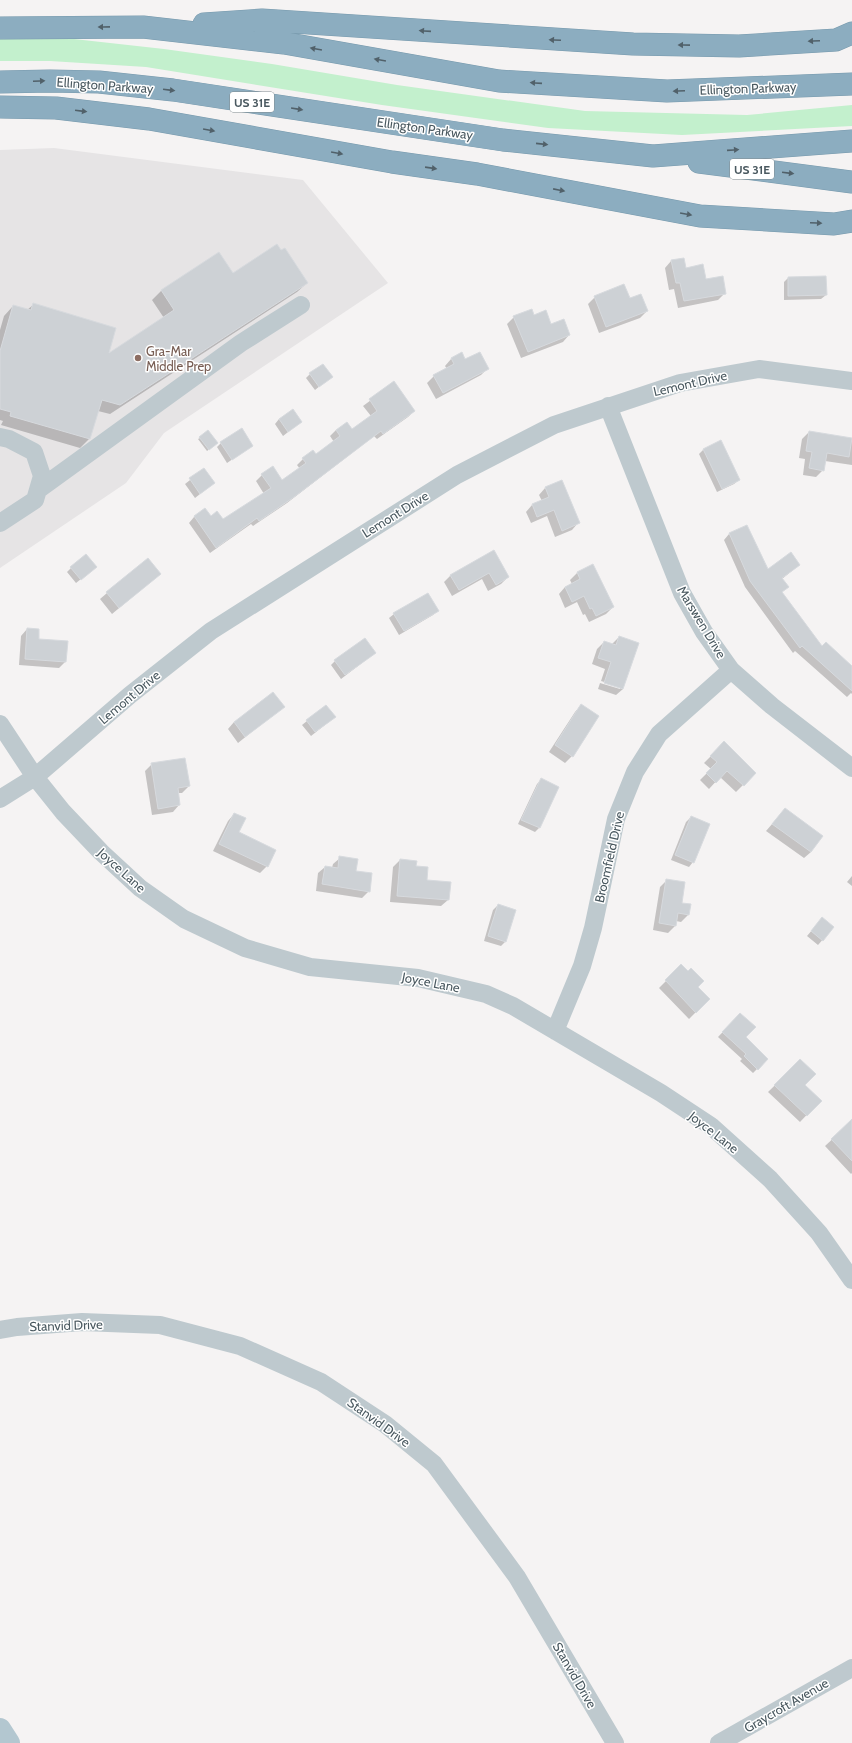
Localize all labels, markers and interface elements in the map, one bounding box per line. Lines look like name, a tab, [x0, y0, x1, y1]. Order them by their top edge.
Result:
one-way arrow	[97, 24, 110, 30]
one-way arrow	[419, 27, 431, 34]
one-way arrow	[548, 37, 561, 43]
one-way arrow	[808, 38, 820, 45]
one-way arrow	[677, 42, 690, 48]
one-way arrow	[309, 46, 322, 52]
one-way arrow	[373, 57, 386, 63]
street label: Ellington Parkway	[56, 74, 154, 96]
one-way arrow	[33, 78, 46, 84]
street label: Ellington Parkway	[699, 78, 797, 98]
one-way arrow	[530, 80, 542, 87]
one-way arrow	[162, 86, 175, 93]
one-way arrow	[672, 88, 685, 94]
road number: US 31E	[230, 92, 274, 112]
one-way arrow	[291, 106, 303, 112]
one-way arrow	[75, 107, 87, 114]
street label: Ellington Parkway	[376, 113, 474, 143]
one-way arrow	[203, 127, 215, 133]
one-way arrow	[535, 141, 548, 147]
one-way arrow	[727, 146, 739, 153]
one-way arrow	[331, 150, 343, 156]
road number: US 31E	[730, 159, 774, 179]
one-way arrow	[425, 165, 437, 171]
one-way arrow	[782, 170, 794, 177]
one-way arrow	[553, 188, 565, 194]
one-way arrow	[680, 211, 693, 217]
one-way arrow	[810, 219, 822, 226]
place label: Gra-Mar Middle Prep	[146, 343, 211, 374]
marker: Gra-Mar Middle Prep	[133, 353, 143, 363]
street label: Lemont Drive	[652, 367, 729, 399]
street label: Lemont Drive	[359, 487, 431, 541]
street label: Marswen Drive	[674, 583, 730, 661]
street label: Lemont Drive	[95, 666, 163, 727]
street label: Broomfield Drive	[591, 809, 627, 904]
street label: Joyce Lane	[94, 844, 149, 896]
street label: Joyce Lane	[400, 968, 462, 996]
street label: Joyce Lane	[685, 1107, 742, 1157]
street label: Stanvid Drive	[29, 1316, 103, 1334]
street label: Stanvid Drive	[345, 1394, 414, 1450]
street label: Stanvid Drive	[550, 1639, 600, 1711]
street label: Graycroft Avenue	[741, 1674, 831, 1736]

